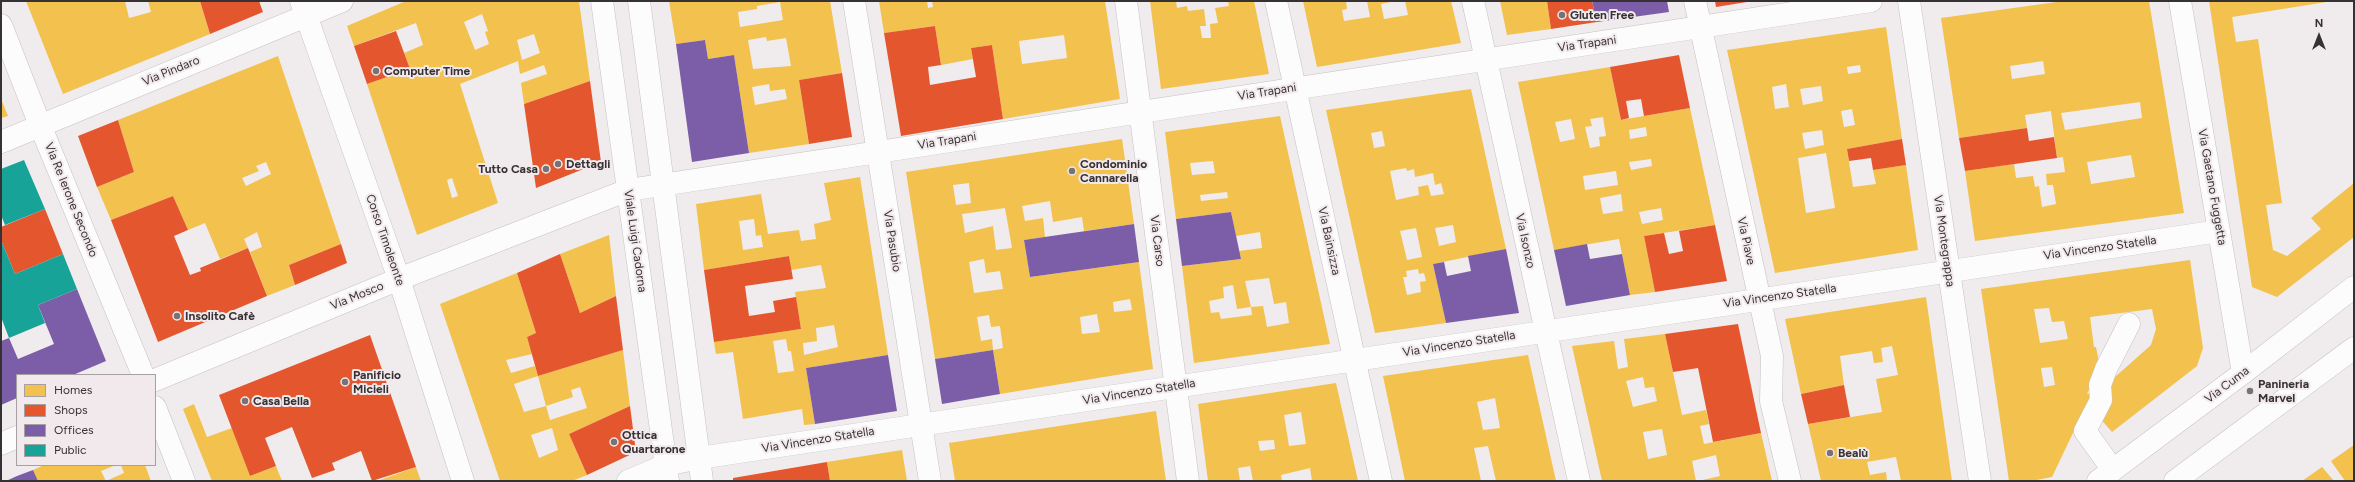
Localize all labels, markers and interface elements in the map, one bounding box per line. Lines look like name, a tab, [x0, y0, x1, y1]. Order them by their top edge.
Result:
place label: Gluten Free	[1570, 8, 1634, 22]
marker: Gluten Free	[1557, 10, 1567, 20]
north arrow	[2299, 16, 2339, 56]
text: N	[2315, 17, 2323, 30]
street label: Via Trapani	[1557, 33, 1617, 55]
street label: Via Pindaro	[140, 53, 202, 89]
place label: Computer Time	[384, 64, 470, 78]
marker: Computer Time	[371, 66, 381, 76]
street label: Via Trapani	[1237, 80, 1297, 104]
street label: Via Gaetano Fuggetta	[2195, 128, 2229, 246]
street label: Via Trapani	[917, 129, 977, 153]
street label: Via Re Ierone Secondo	[41, 141, 101, 259]
place label: Dettagli	[566, 157, 610, 171]
place label: Condominio Cannarella	[1080, 157, 1147, 185]
marker: Dettagli	[553, 159, 563, 169]
place label: Tutto Casa	[478, 162, 538, 176]
marker: Tutto Casa	[541, 164, 551, 174]
marker: Condominio Cannarella	[1067, 166, 1077, 176]
street label: Viale Luigi Cadorna	[621, 189, 649, 293]
street label: Corso Timoleonte	[363, 192, 407, 288]
street label: Via Montegrappa	[1930, 194, 1958, 288]
street label: Via Bainsizza	[1315, 206, 1343, 276]
street label: Via Pasubio	[880, 209, 904, 273]
street label: Via Isonzo	[1512, 212, 1538, 270]
street label: Via Carso	[1147, 215, 1167, 267]
street label: Via Piave	[1734, 216, 1758, 266]
street label: Via Vincenzo Statella	[2043, 233, 2157, 263]
street label: Via Mosco	[328, 279, 386, 313]
street label: Via Vincenzo Statella	[1723, 281, 1837, 311]
place label: Insolito Cafè	[185, 309, 255, 323]
marker: Insolito Cafè	[172, 311, 182, 321]
street label: Via Vincenzo Statella	[1402, 328, 1516, 360]
street label: Via Cuma	[2202, 364, 2252, 406]
place label: Panificio Micieli	[353, 368, 401, 396]
legend	[16, 374, 156, 466]
street label: Via Vincenzo Statella	[1082, 376, 1196, 408]
marker: Panificio Micieli	[340, 377, 350, 387]
place label: Panineria Marvel	[2258, 377, 2309, 405]
text: Homes	[54, 383, 92, 397]
marker: Panineria Marvel	[2245, 386, 2255, 396]
place label: Casa Bella	[253, 394, 309, 408]
marker: Casa Bella	[240, 396, 250, 406]
text: Shops	[54, 403, 88, 417]
text: Offices	[54, 423, 94, 437]
street label: Via Vincenzo Statella	[761, 424, 875, 456]
place label: Ottica Quartarone	[622, 428, 685, 456]
marker: Ottica Quartarone	[609, 437, 619, 447]
text: Public	[54, 443, 87, 457]
place label: Bealù	[1838, 446, 1868, 460]
marker: Bealù	[1825, 448, 1835, 458]

